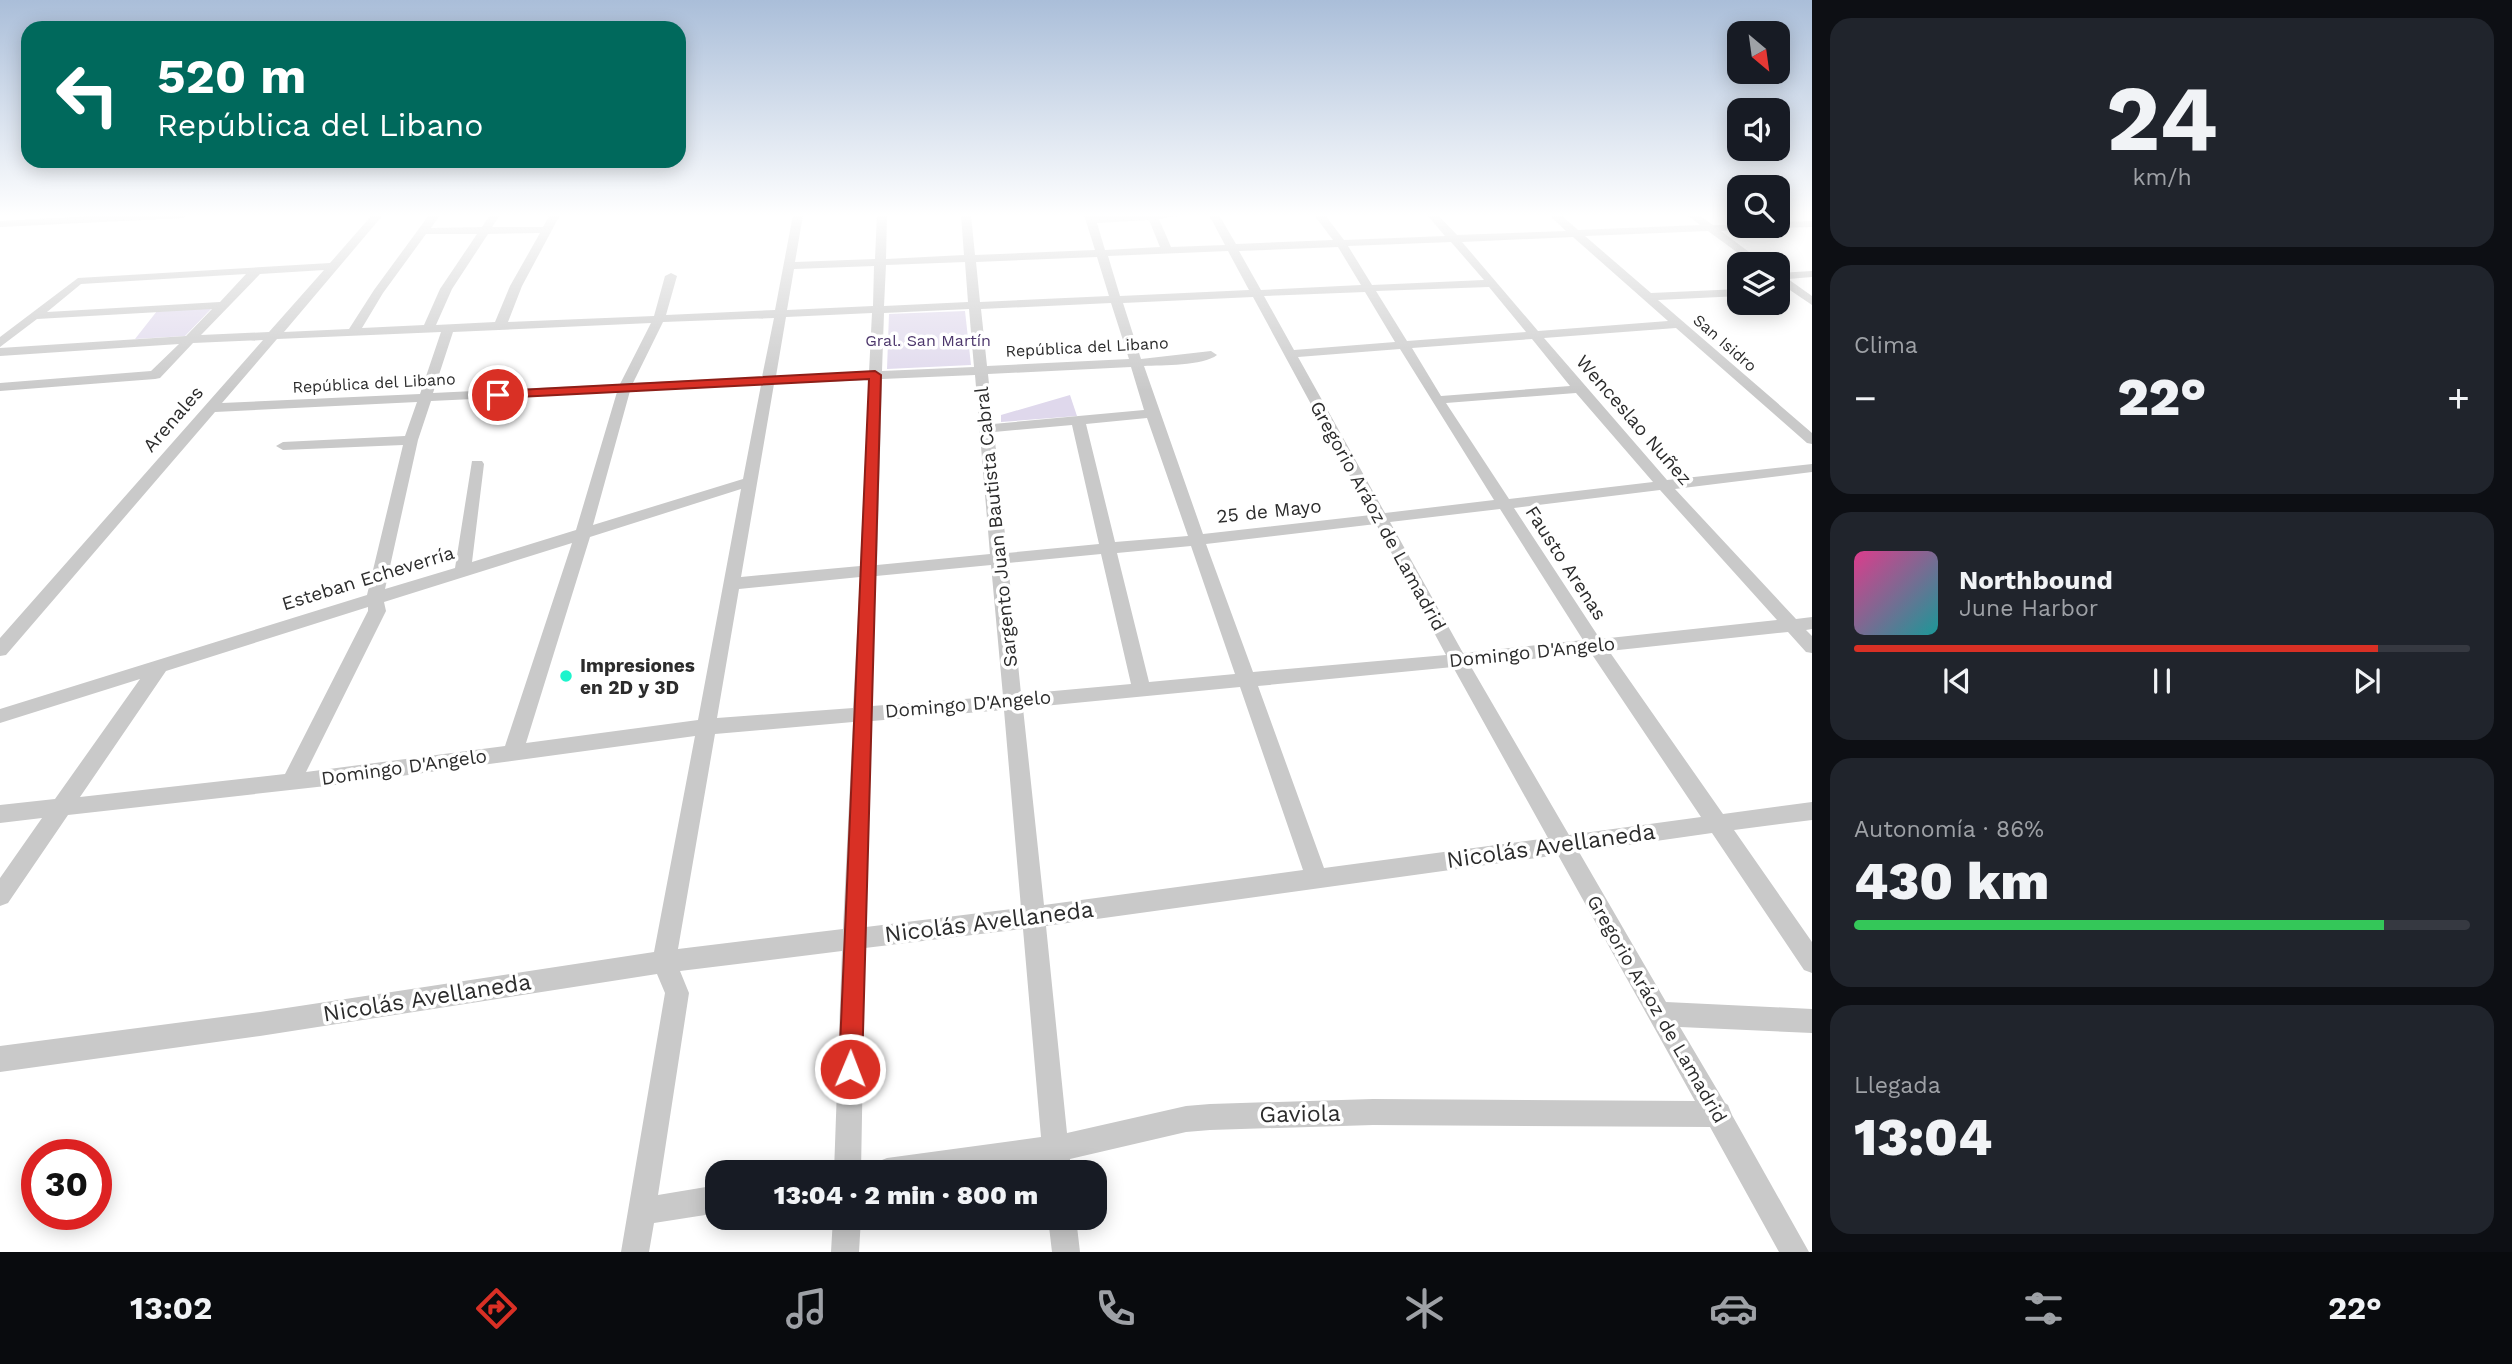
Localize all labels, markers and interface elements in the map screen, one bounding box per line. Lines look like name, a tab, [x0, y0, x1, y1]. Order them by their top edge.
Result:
north arrow	[1727, 21, 1790, 84]
map controls	[1727, 21, 1790, 315]
text: 520 m	[157, 47, 306, 105]
icon: left	[42, 49, 133, 140]
text: 24	[2106, 65, 2218, 172]
button: sound	[1727, 98, 1790, 161]
text: República del Libano	[157, 106, 484, 144]
text: km/h	[2132, 164, 2192, 191]
button: search	[1727, 175, 1790, 238]
button: layers	[1727, 252, 1790, 315]
street label: San Isidro	[1689, 310, 1761, 376]
park label: Gral. San Martín	[865, 331, 991, 350]
text: Clima	[1854, 332, 1918, 359]
street label: República del Libano	[1005, 333, 1169, 361]
street label: Wenceslao Nuñez	[1571, 350, 1697, 490]
pin	[468, 365, 528, 425]
text: 22°	[2118, 367, 2206, 428]
street label: República del Libano	[292, 369, 456, 397]
icon: arrive	[479, 376, 517, 414]
text: −	[1854, 376, 1877, 420]
text: +	[2447, 376, 2470, 420]
street label: Arenales	[138, 381, 208, 457]
street label: Sargento Juan Bautista Cabral	[970, 385, 1022, 668]
street label: Gregorio Aráoz de Lamadrid	[1305, 397, 1451, 635]
street label: 25 de Mayo	[1215, 494, 1323, 528]
street label: Fausto Arenas	[1520, 502, 1612, 624]
street label: Esteban Echeverría	[279, 541, 457, 615]
text: Northbound	[1959, 565, 2113, 595]
text: June Harbor	[1959, 595, 2098, 622]
street label: Domingo D'Angelo	[1448, 632, 1616, 672]
place label: Impresiones en 2D y 3D	[580, 654, 695, 699]
icon: previous	[1938, 662, 1976, 700]
icon: pause	[2143, 662, 2181, 700]
icon: next	[2348, 662, 2386, 700]
marker: Impresiones en 2D y 3D	[558, 668, 574, 684]
street label: Domingo D'Angelo	[884, 685, 1052, 723]
street label: Domingo D'Angelo	[320, 744, 488, 790]
text: Autonomía · 86%	[1854, 816, 2044, 843]
street label: Nicolás Avellaneda	[1445, 818, 1657, 874]
text: 430 km	[1854, 851, 2049, 912]
street label: Gregorio Aráoz de Lamadrid	[1582, 891, 1732, 1127]
street label: Nicolás Avellaneda	[883, 896, 1095, 948]
street label: Nicolás Avellaneda	[321, 968, 533, 1028]
position arrow	[813, 1032, 887, 1106]
text: Llegada	[1854, 1072, 1941, 1099]
street label: Gaviola	[1259, 1100, 1341, 1128]
text: 13:04	[1854, 1107, 1992, 1168]
speed limit sign: 30	[21, 1139, 112, 1230]
text: 13:04 · 2 min · 800 m	[774, 1180, 1038, 1210]
icon: directions	[472, 1284, 521, 1333]
icon: music	[782, 1284, 831, 1333]
icon: phone	[1091, 1284, 1140, 1333]
icon: climate	[1400, 1284, 1449, 1333]
icon: car	[1709, 1284, 1758, 1333]
icon: filters	[2019, 1284, 2068, 1333]
text: 13:02	[130, 1289, 212, 1327]
text: 22°	[2328, 1289, 2382, 1327]

